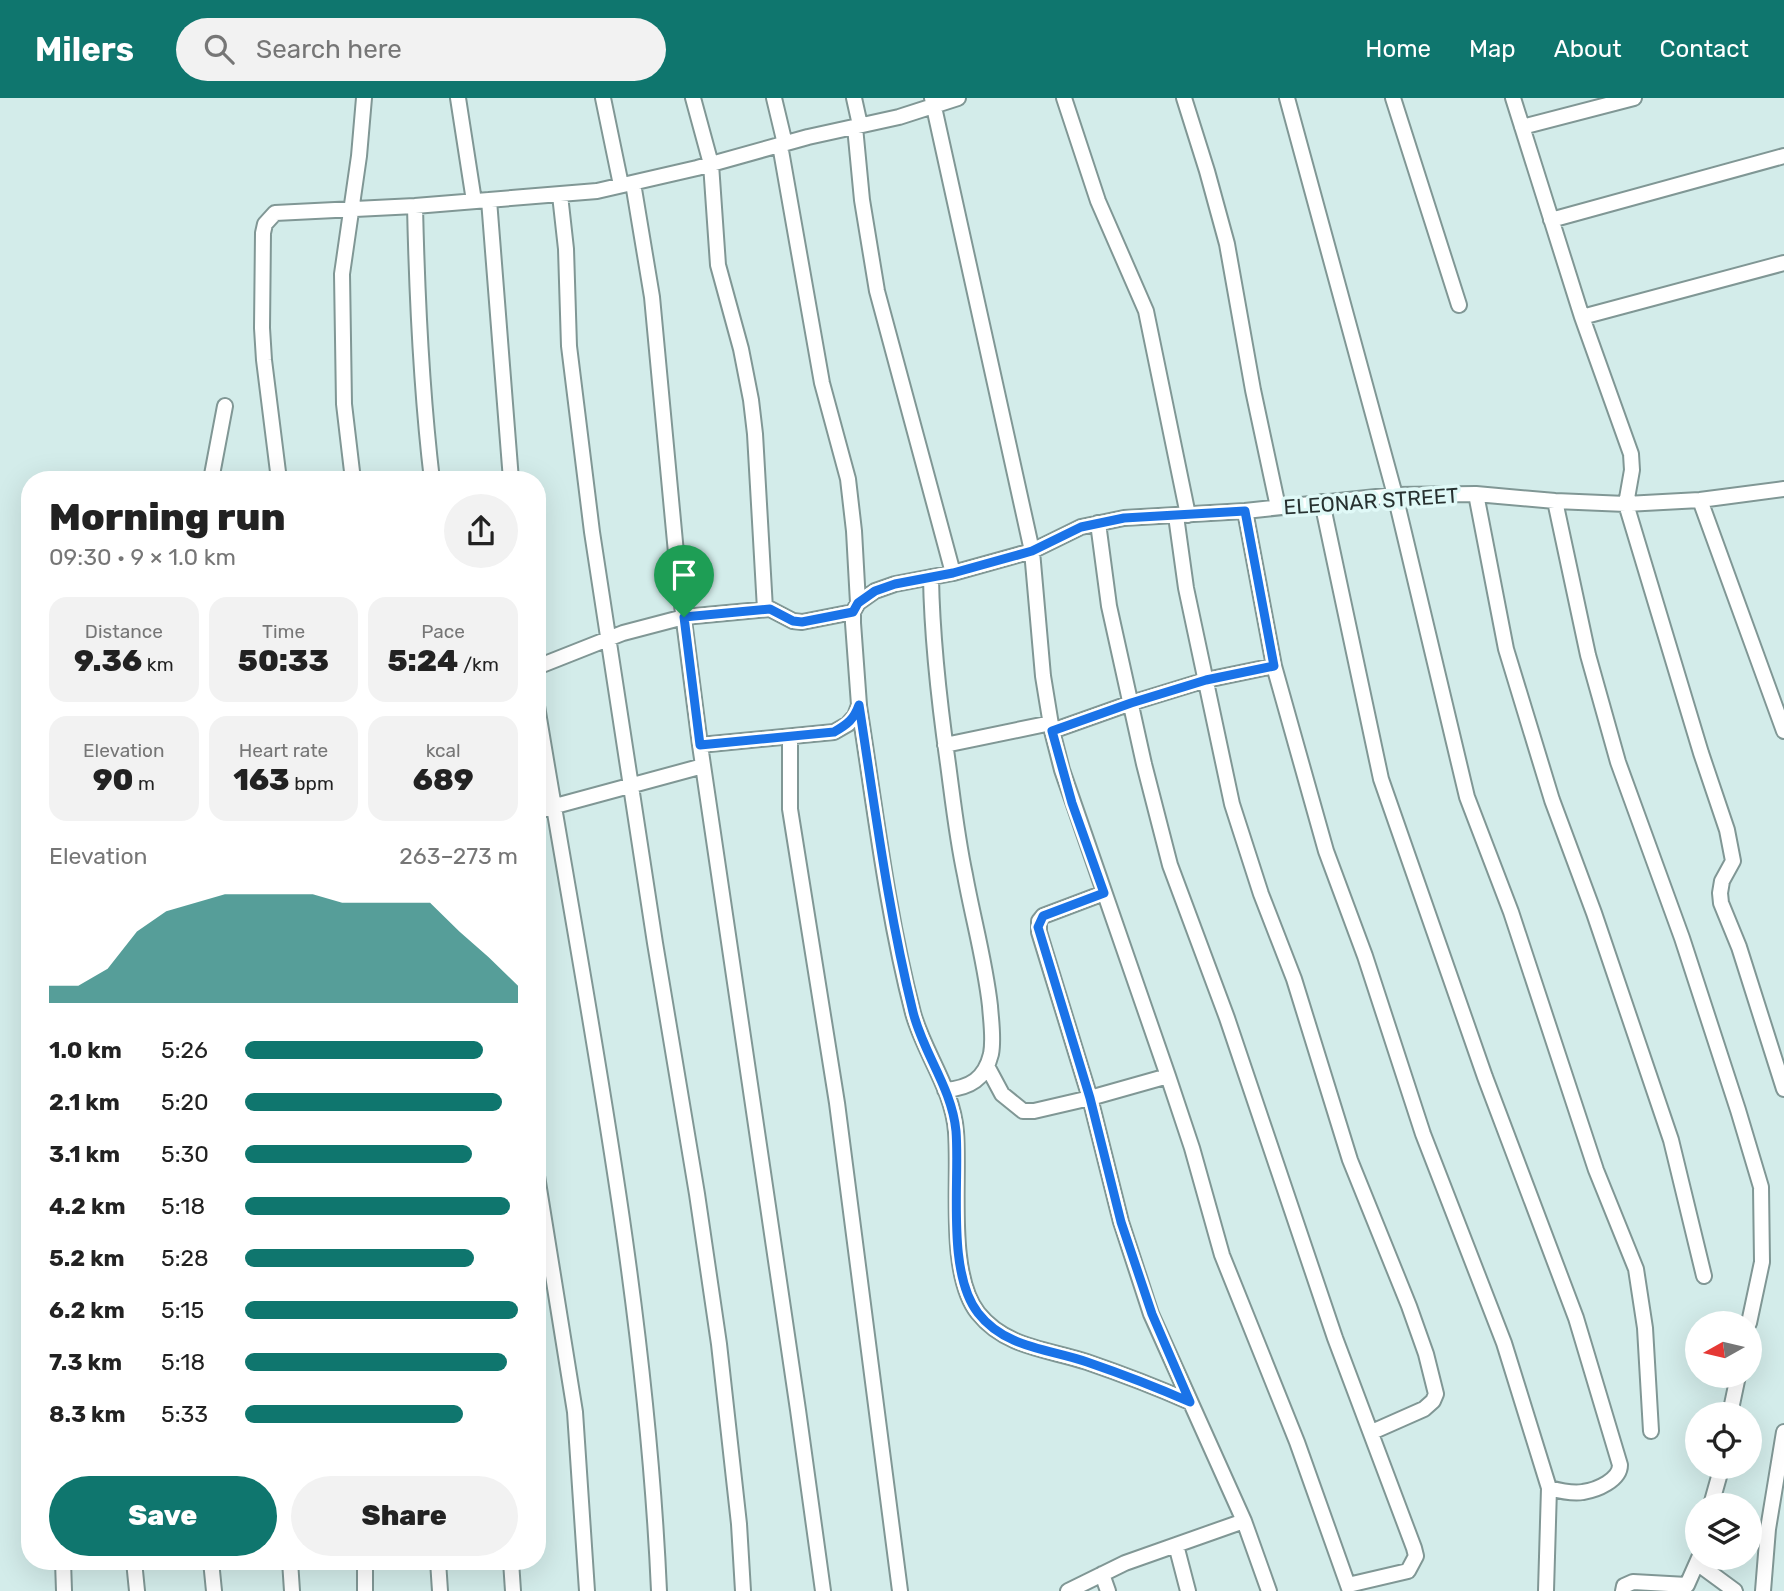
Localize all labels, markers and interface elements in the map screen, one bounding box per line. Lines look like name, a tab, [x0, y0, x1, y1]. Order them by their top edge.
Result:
search box	[176, 18, 666, 81]
text: Milers	[35, 30, 134, 69]
icon: search	[200, 30, 238, 68]
text: Search here	[256, 34, 402, 65]
text: Home	[1365, 35, 1431, 63]
text: Map	[1469, 35, 1516, 63]
text: About	[1554, 35, 1622, 63]
text: Contact	[1660, 35, 1749, 63]
street label: ELEONAR STREET	[1283, 482, 1459, 520]
text: Morning run	[49, 494, 286, 540]
button: share	[444, 494, 518, 568]
text: 09:30 · 9 × 1.0 km	[49, 543, 236, 571]
pin	[654, 545, 714, 617]
icon: arrive	[665, 556, 703, 594]
text: Distance	[85, 620, 163, 643]
text: Time	[262, 620, 305, 643]
text: Pace	[421, 620, 465, 643]
text: 9.36	[74, 643, 142, 679]
text: 50:33	[238, 643, 329, 679]
text: 5:24	[388, 643, 458, 679]
text: km	[142, 653, 174, 676]
text: /km	[458, 653, 499, 676]
text: Elevation	[83, 739, 165, 762]
text: Heart rate	[239, 739, 328, 762]
text: kcal	[426, 739, 461, 762]
text: 90	[93, 762, 133, 798]
text: 163	[233, 762, 290, 798]
text: 689	[413, 762, 474, 798]
text: m	[133, 772, 155, 795]
text: bpm	[290, 772, 334, 795]
text: Elevation	[49, 842, 148, 870]
text: 263–273 m	[399, 842, 518, 870]
text: 1.0 km	[49, 1036, 122, 1064]
text: 5:26	[161, 1036, 208, 1064]
text: 2.1 km	[49, 1088, 120, 1116]
text: 5:20	[161, 1088, 209, 1116]
text: 3.1 km	[49, 1140, 120, 1168]
text: 5:30	[161, 1140, 209, 1168]
text: 4.2 km	[49, 1192, 125, 1220]
text: 5:18	[161, 1192, 205, 1220]
text: 5.2 km	[49, 1244, 125, 1272]
text: 5:28	[161, 1244, 209, 1272]
text: 6.2 km	[49, 1296, 125, 1324]
text: 5:15	[161, 1296, 204, 1324]
north arrow	[1685, 1311, 1762, 1388]
map controls	[1685, 1311, 1762, 1570]
text: 7.3 km	[49, 1348, 122, 1376]
text: 5:18	[161, 1348, 205, 1376]
text: 8.3 km	[49, 1400, 126, 1428]
text: 5:33	[161, 1400, 208, 1428]
button: locate	[1685, 1402, 1762, 1479]
button: Save	[49, 1476, 277, 1556]
button: Share	[291, 1476, 518, 1556]
button: layers	[1685, 1493, 1762, 1570]

